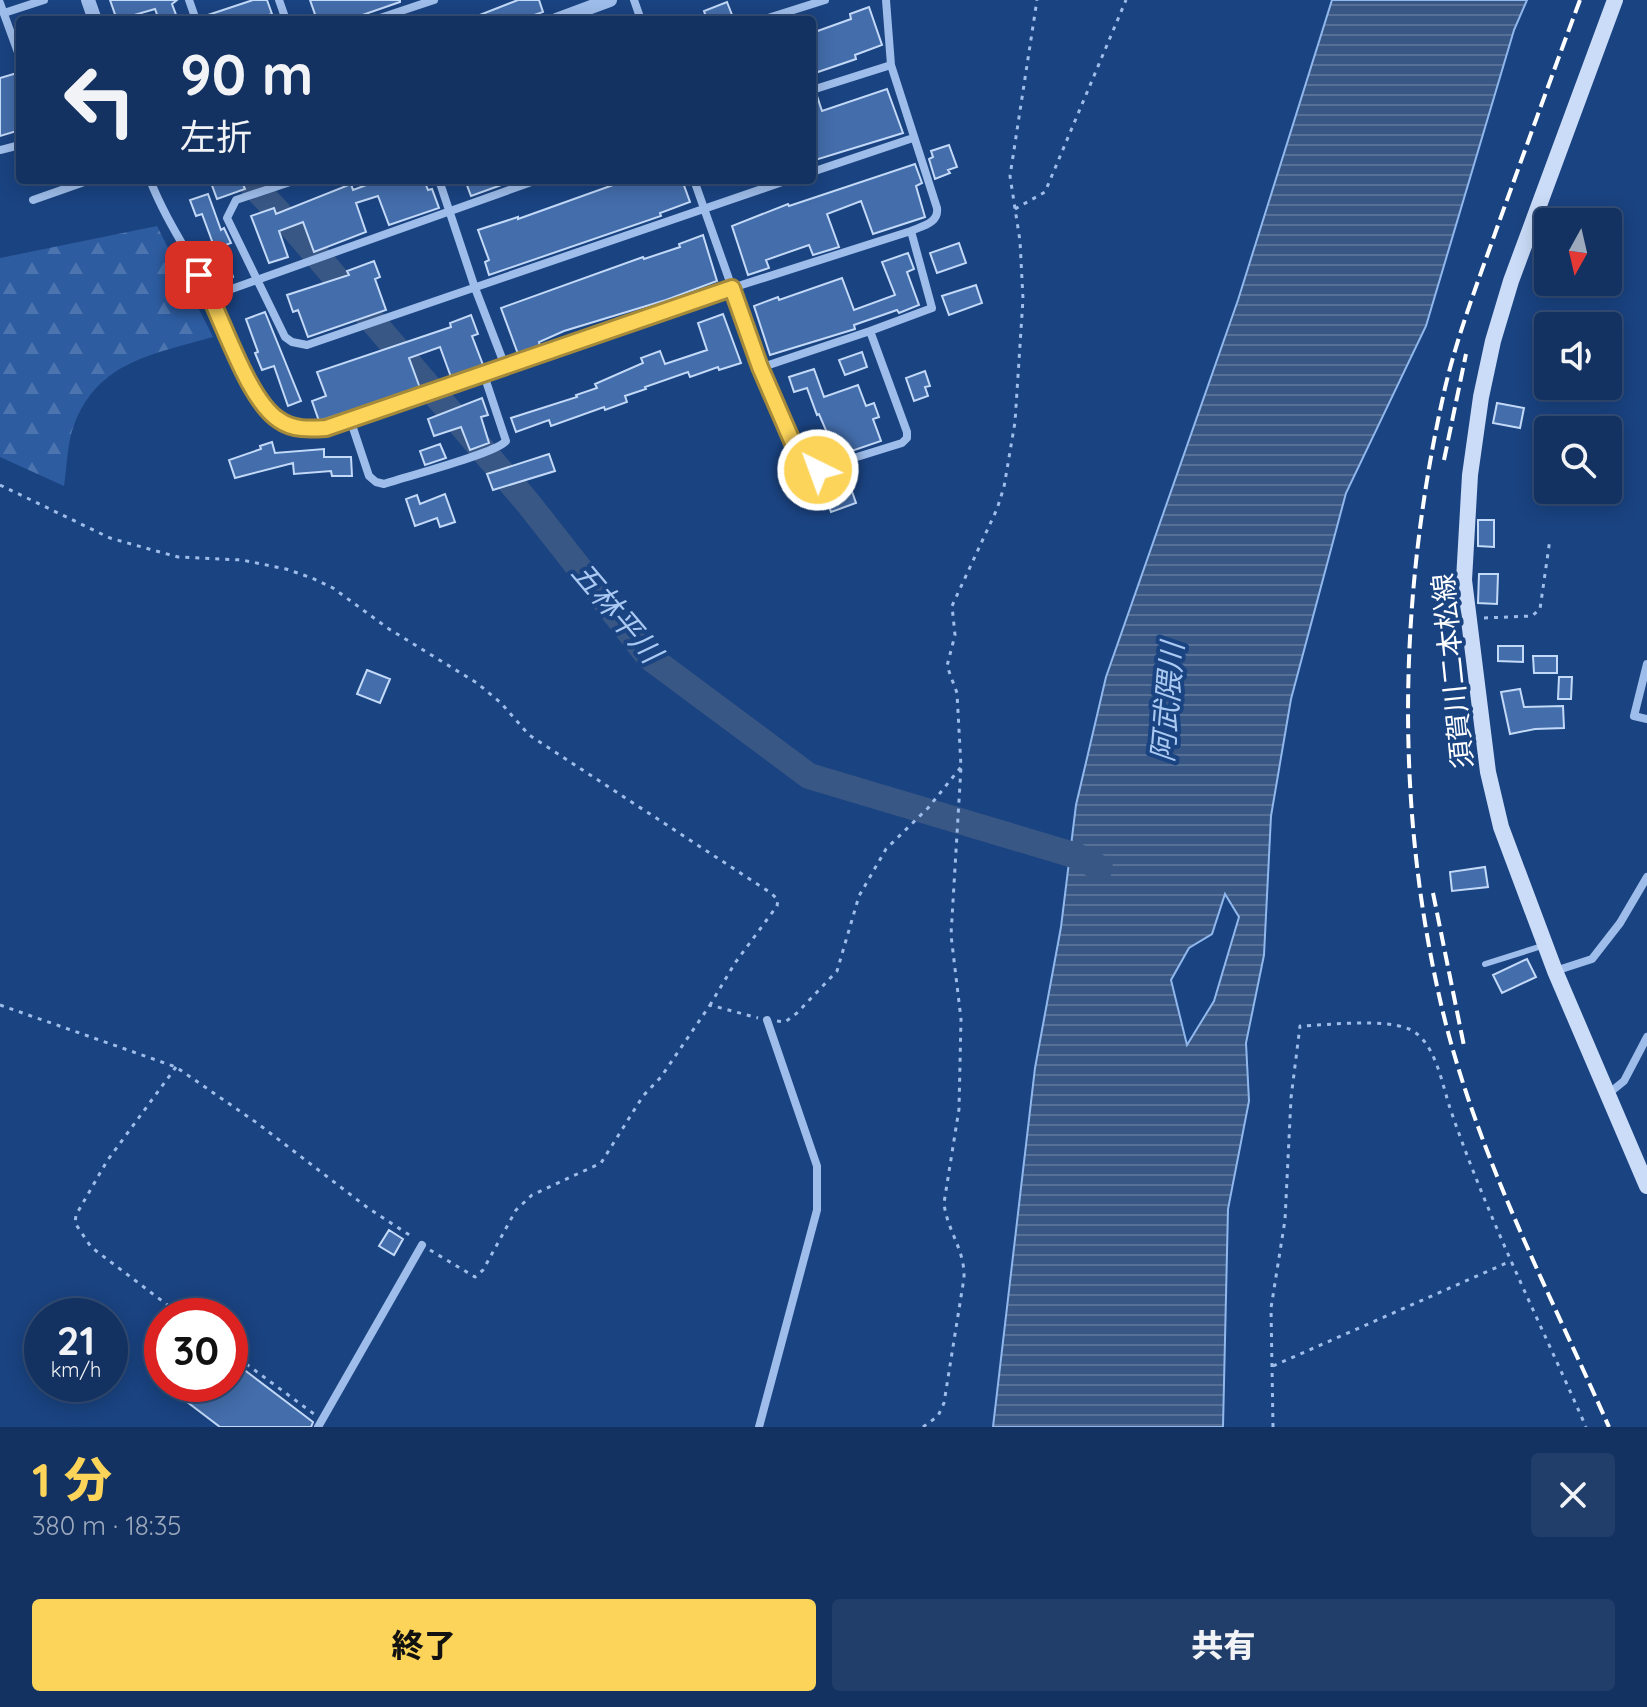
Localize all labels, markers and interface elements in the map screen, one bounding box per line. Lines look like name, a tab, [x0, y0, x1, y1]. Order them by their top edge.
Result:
text: 90 m	[180, 39, 314, 109]
icon: left	[48, 48, 152, 152]
text: 左折	[180, 114, 252, 159]
north arrow	[1534, 208, 1622, 296]
map controls	[1534, 208, 1622, 504]
pin	[165, 241, 233, 309]
icon: arrive	[177, 253, 221, 297]
button: sound	[1534, 312, 1622, 400]
button: search	[1534, 416, 1622, 504]
position arrow	[776, 428, 860, 512]
water label: 五林平川	[564, 554, 672, 672]
street label: 須賀川二本松線	[1424, 572, 1480, 770]
water label: 阿武隈川	[1143, 638, 1191, 763]
speed limit sign: 30	[144, 1298, 248, 1402]
text: 21	[57, 1315, 95, 1365]
text: km/h	[51, 1357, 101, 1382]
text: 1 分	[32, 1449, 112, 1509]
button: close	[1531, 1453, 1615, 1537]
text: 380 m · 18:35	[32, 1509, 182, 1542]
button: 終了	[32, 1599, 816, 1691]
button: 共有	[832, 1599, 1615, 1691]

